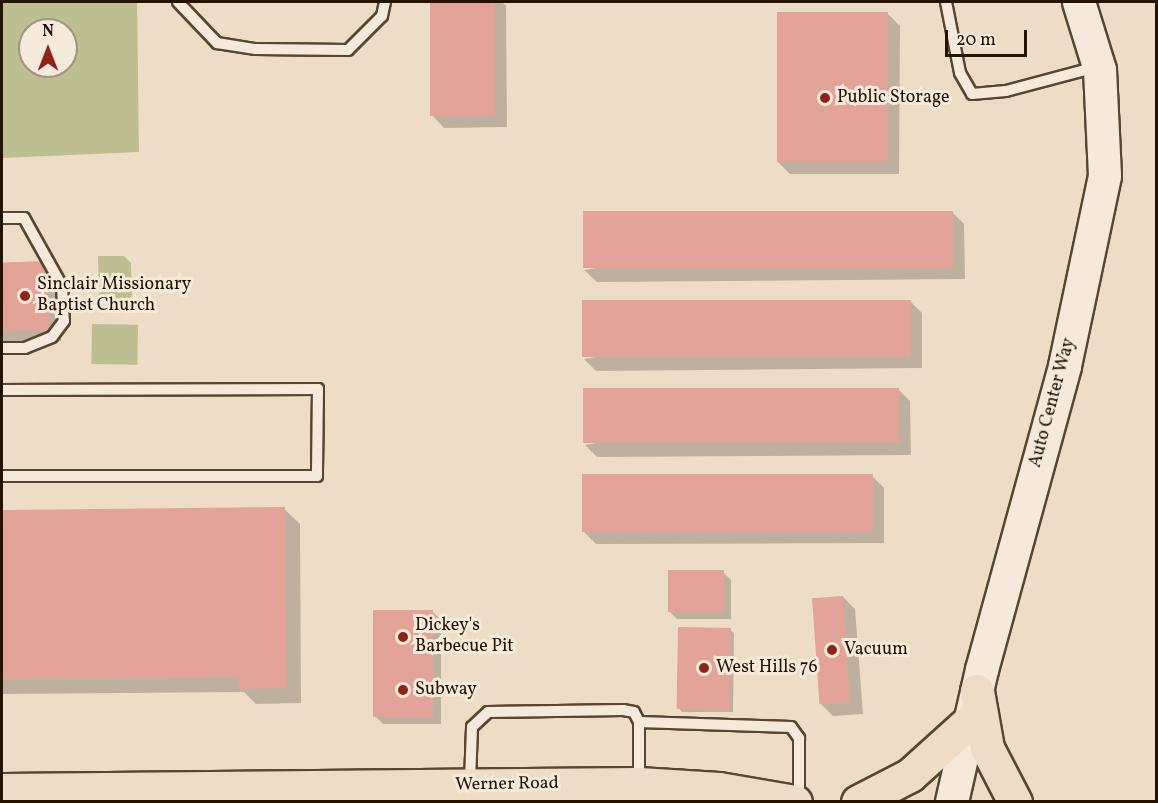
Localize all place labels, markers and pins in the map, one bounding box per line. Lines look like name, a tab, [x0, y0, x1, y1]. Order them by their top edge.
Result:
place label: Public Storage	[837, 87, 950, 109]
marker: Public Storage	[818, 91, 832, 105]
place label: Sinclair Missionary Baptist Church	[37, 275, 191, 318]
marker: Sinclair Missionary Baptist Church	[18, 289, 32, 303]
place label: Dickey's Barbecue Pit	[415, 616, 514, 658]
marker: Dickey's Barbecue Pit	[396, 630, 410, 644]
place label: Vacuum	[844, 639, 908, 661]
marker: Vacuum	[825, 643, 839, 657]
place label: West Hills 76	[716, 657, 818, 679]
marker: West Hills 76	[697, 661, 711, 675]
place label: Subway	[415, 679, 477, 701]
marker: Subway	[396, 683, 410, 697]

